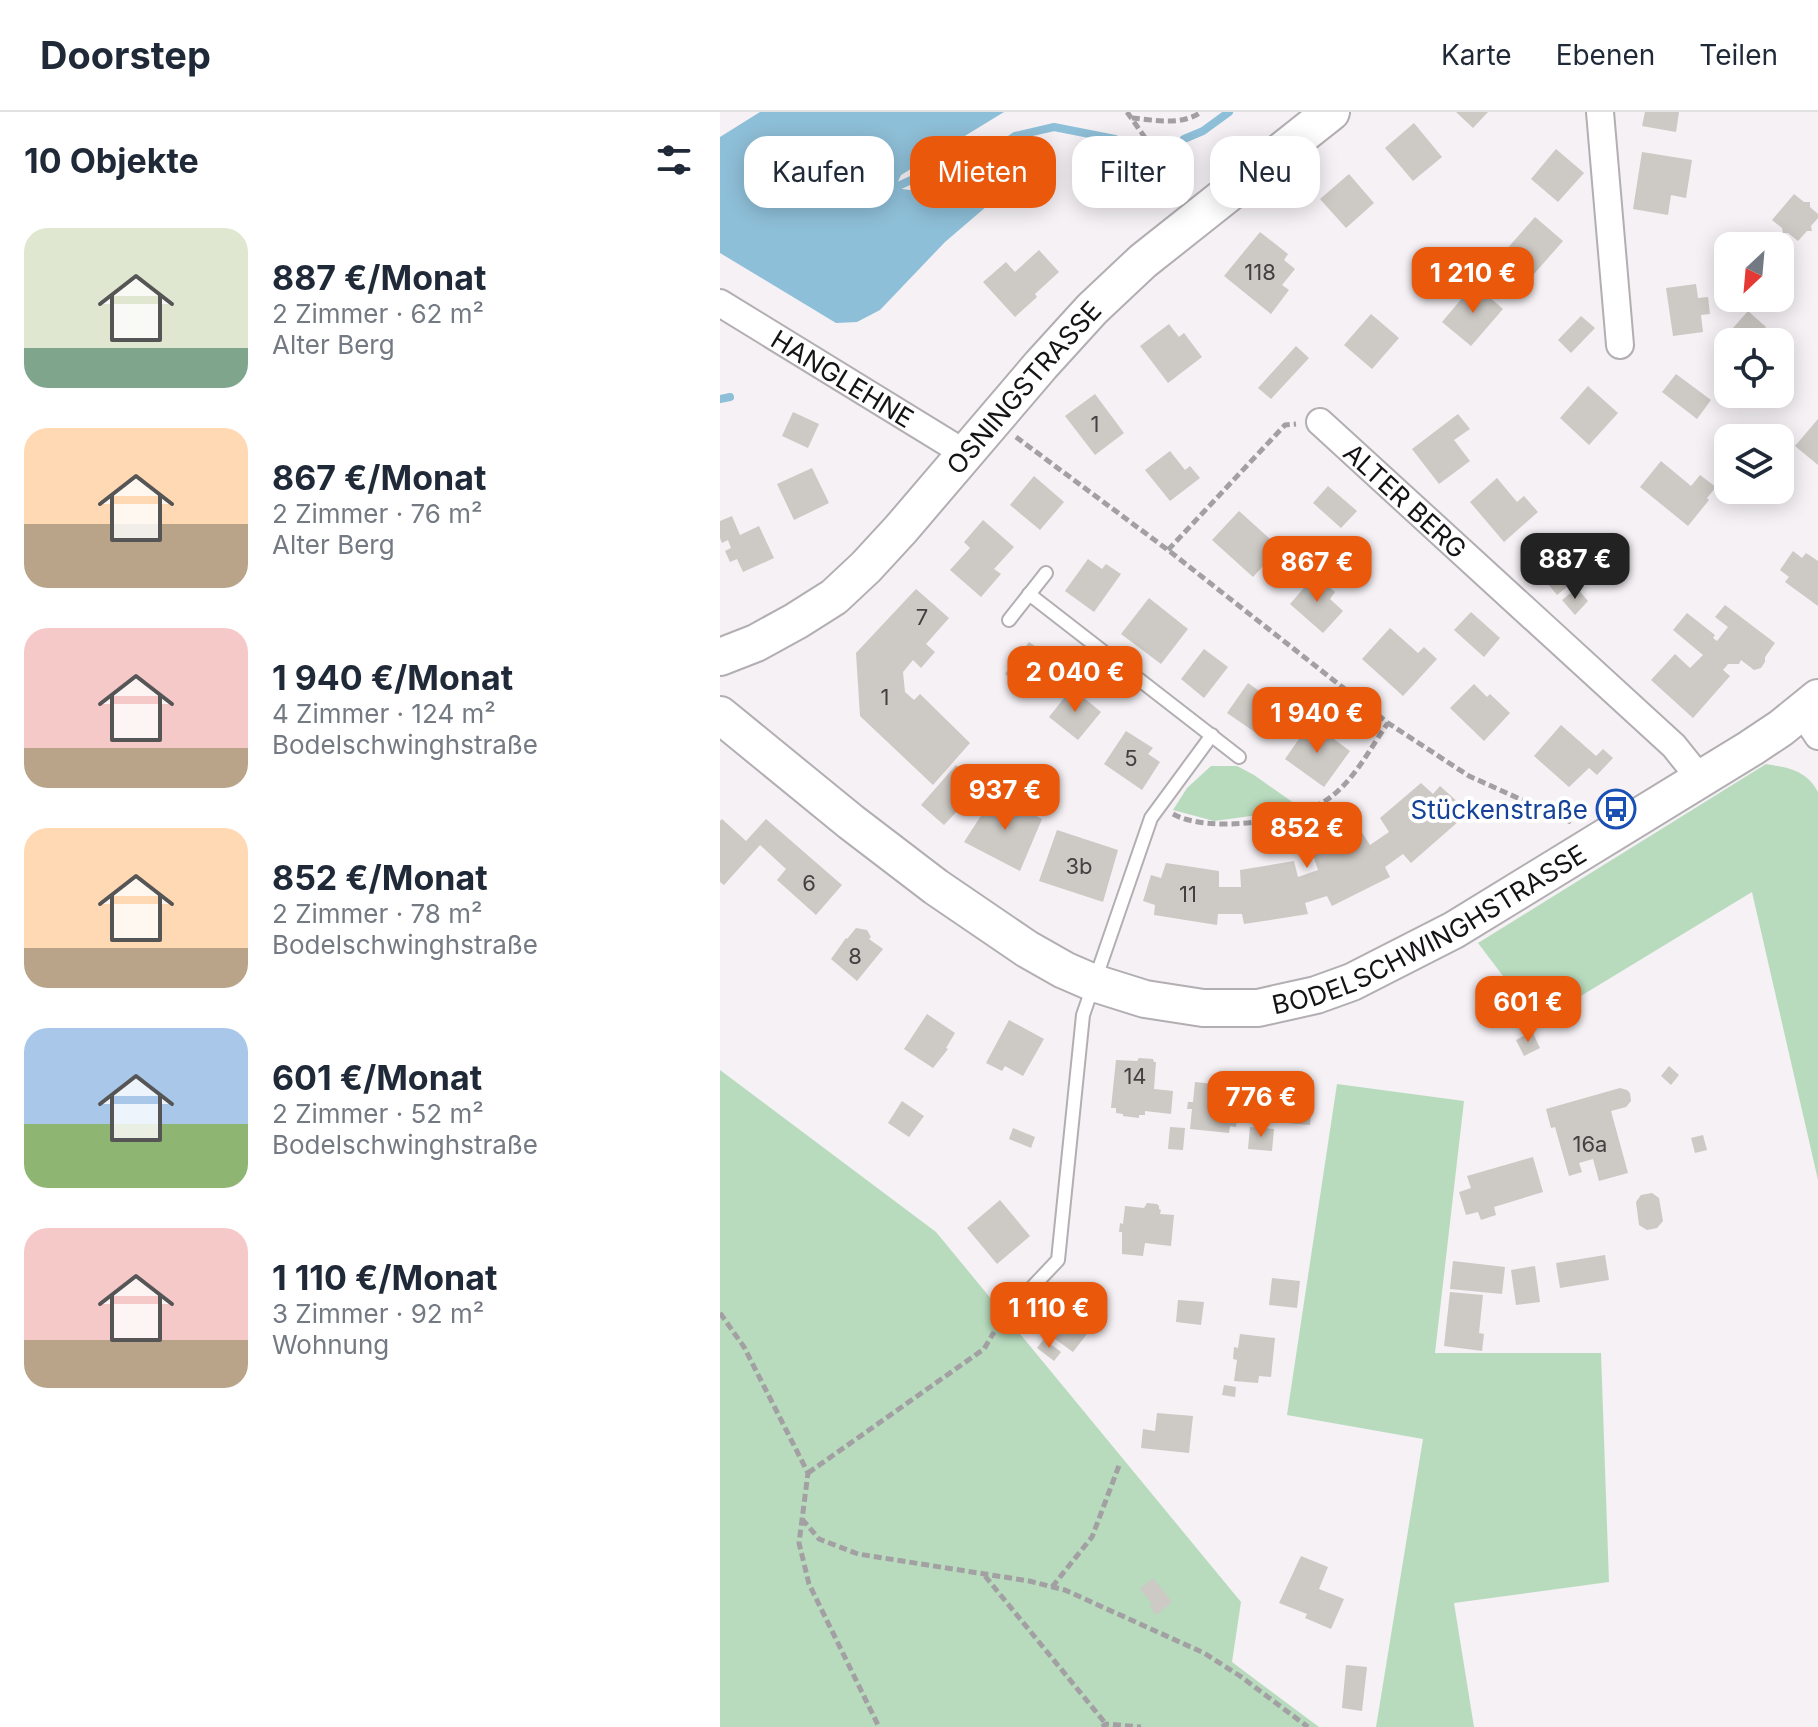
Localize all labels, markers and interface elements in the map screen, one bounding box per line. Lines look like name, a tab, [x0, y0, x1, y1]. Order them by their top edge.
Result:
text: Doorstep	[40, 32, 211, 78]
text: Karte	[1441, 38, 1512, 72]
text: Ebenen	[1556, 38, 1655, 72]
text: Teilen	[1699, 38, 1778, 72]
chip: Kaufen	[744, 136, 894, 208]
chip: Mieten	[910, 136, 1056, 208]
chip: Filter	[1072, 136, 1194, 208]
chip: Neu	[1210, 136, 1320, 208]
icon: filters	[652, 138, 696, 182]
text: 10 Objekte	[24, 140, 199, 181]
north arrow	[1714, 232, 1794, 312]
map controls	[1714, 232, 1794, 504]
pin: 1 210 €	[1399, 247, 1547, 315]
text: 887 €/Monat	[272, 257, 486, 298]
text: 1 210 €	[1430, 257, 1516, 288]
house number: 118	[1244, 259, 1276, 285]
icon: home	[88, 260, 184, 356]
street label: OSNINGSTRASSE	[940, 294, 1107, 480]
text: 2 Zimmer · 62 m²	[272, 298, 484, 329]
street label: HANGLEHNE	[766, 323, 920, 434]
button: locate	[1714, 328, 1794, 408]
text: Alter Berg	[272, 329, 395, 360]
house number: 1	[1091, 411, 1099, 437]
button: layers	[1714, 424, 1794, 504]
street label: ALTER BERG	[1338, 436, 1473, 564]
text: 867 €/Monat	[272, 457, 486, 498]
icon: home	[88, 460, 184, 556]
text: 2 Zimmer · 76 m²	[272, 498, 482, 529]
text: Alter Berg	[272, 529, 395, 560]
pin: 887 €	[1519, 533, 1631, 601]
pin: 867 €	[1261, 536, 1373, 604]
text: 887 €	[1539, 543, 1611, 574]
text: 867 €	[1281, 546, 1353, 577]
house number: 7	[916, 604, 928, 630]
pin: 2 040 €	[1001, 646, 1149, 714]
text: 2 040 €	[1025, 656, 1125, 687]
text: 1 940 €/Monat	[272, 657, 513, 698]
icon: home	[88, 660, 184, 756]
house number: 1	[881, 684, 889, 710]
pin: 1 940 €	[1243, 687, 1391, 755]
text: 1 940 €	[1270, 697, 1364, 728]
text: 4 Zimmer · 124 m²	[272, 698, 496, 729]
text: Bodelschwinghstraße	[272, 729, 538, 760]
house number: 5	[1124, 745, 1138, 771]
pin: 937 €	[949, 764, 1061, 832]
text: 937 €	[969, 774, 1041, 805]
bus stop icon: Stückenstraße	[1595, 788, 1637, 830]
place label: Stückenstraße	[1411, 794, 1588, 825]
pin: 852 €	[1251, 802, 1363, 870]
text: 852 €	[1270, 812, 1344, 843]
street label: BODELSCHWINGHSTRASSE	[1269, 838, 1591, 1020]
house number: 3b	[1065, 853, 1093, 879]
text: 852 €/Monat	[272, 857, 488, 898]
icon: home	[88, 860, 184, 956]
house number: 6	[802, 870, 816, 896]
house number: 11	[1179, 881, 1197, 907]
text: 2 Zimmer · 78 m²	[272, 898, 482, 929]
text: Bodelschwinghstraße	[272, 929, 538, 960]
house number: 8	[848, 943, 862, 969]
pin: 601 €	[1472, 976, 1584, 1044]
text: 601 €	[1493, 986, 1563, 1017]
text: 601 €/Monat	[272, 1057, 482, 1098]
icon: home	[88, 1060, 184, 1156]
house number: 14	[1123, 1063, 1147, 1089]
pin: 776 €	[1205, 1071, 1317, 1139]
text: 776 €	[1225, 1081, 1297, 1112]
text: 2 Zimmer · 52 m²	[272, 1098, 484, 1129]
text: Bodelschwinghstraße	[272, 1129, 538, 1160]
house number: 16a	[1573, 1131, 1607, 1157]
text: 1 110 €/Monat	[272, 1257, 497, 1298]
icon: home	[88, 1260, 184, 1356]
pin: 1 110 €	[975, 1282, 1123, 1350]
text: 1 110 €	[1008, 1292, 1090, 1323]
text: 3 Zimmer · 92 m²	[272, 1298, 484, 1329]
text: Wohnung	[272, 1329, 389, 1360]

